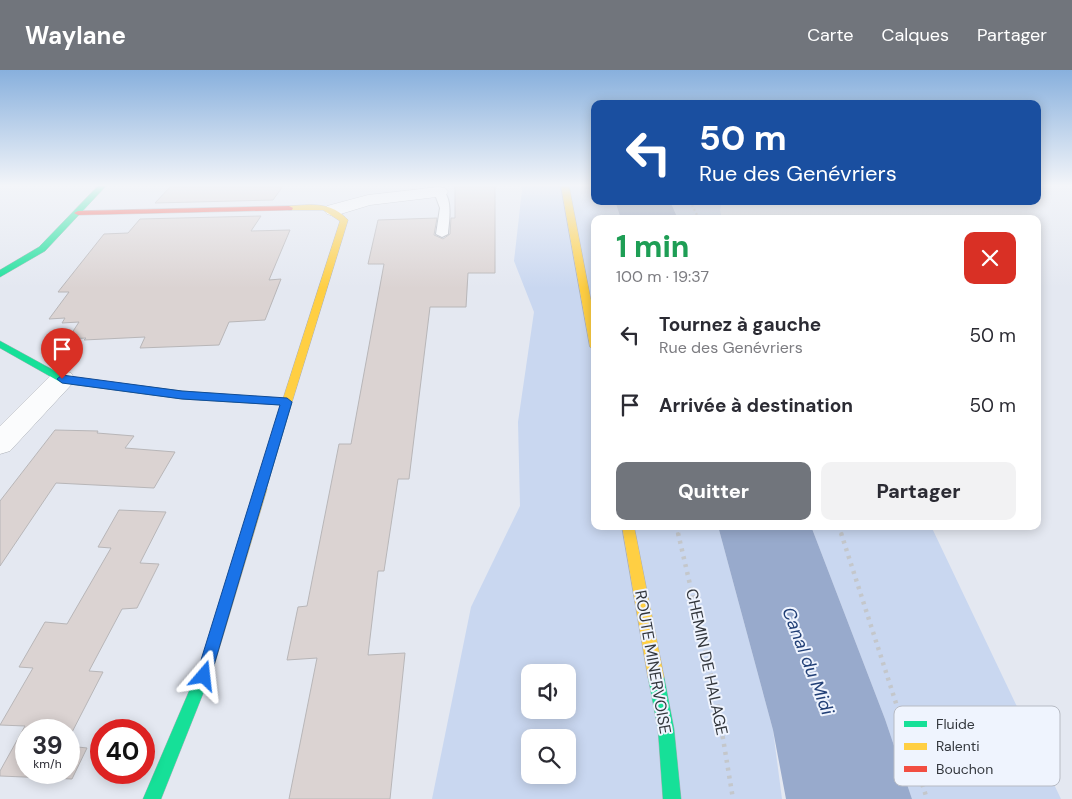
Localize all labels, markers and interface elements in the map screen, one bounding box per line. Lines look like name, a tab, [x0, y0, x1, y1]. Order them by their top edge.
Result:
text: Waylane	[25, 20, 126, 51]
text: Carte	[807, 23, 854, 47]
text: Calques	[882, 23, 949, 47]
text: Partager	[977, 23, 1047, 47]
text: 50 m	[699, 115, 787, 161]
icon: left	[616, 120, 681, 185]
text: Rue des Genévriers	[699, 159, 897, 188]
text: 1 min	[616, 227, 689, 266]
button: close	[964, 232, 1016, 284]
text: 100 m · 19:37	[616, 266, 709, 287]
text: Tournez à gauche	[659, 312, 821, 337]
icon: left	[616, 321, 644, 349]
text: 50 m	[969, 323, 1016, 348]
pin	[41, 328, 83, 379]
icon: arrive	[48, 335, 76, 363]
text: Rue des Genévriers	[659, 337, 803, 358]
icon: arrive	[616, 391, 644, 419]
text: Arrivée à destination	[659, 393, 853, 418]
text: 50 m	[969, 393, 1016, 418]
button: Quitter	[616, 462, 811, 520]
button: Partager	[821, 462, 1016, 520]
street label: CHEMIN DE HALAGE	[681, 587, 733, 737]
street label: ROUTE MINERVOISE	[630, 588, 676, 736]
water label: Canal du Midi	[776, 604, 840, 719]
position arrow	[177, 649, 229, 701]
map controls	[521, 664, 576, 784]
button: sound	[521, 664, 576, 719]
legend	[894, 706, 1060, 786]
text: Fluide	[936, 715, 975, 733]
speed limit sign: 40	[90, 719, 155, 784]
text: 39	[32, 729, 63, 762]
button: search	[521, 729, 576, 784]
text: Ralenti	[936, 737, 980, 755]
text: km/h	[33, 756, 62, 772]
text: Bouchon	[936, 760, 993, 778]

